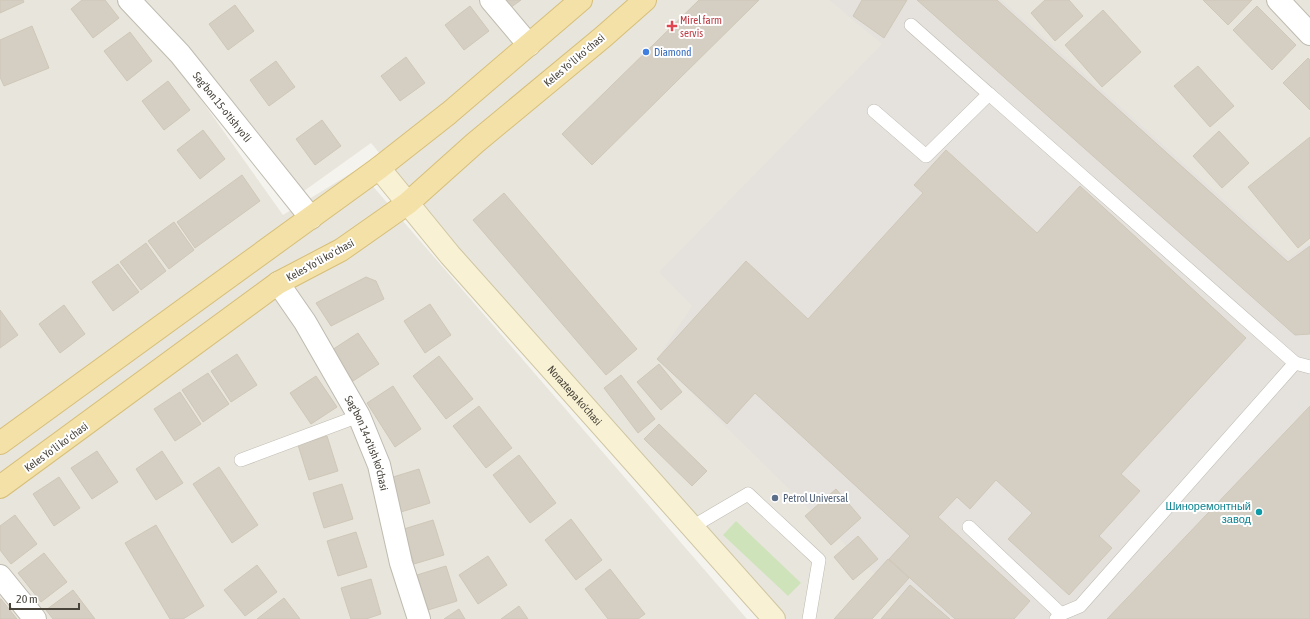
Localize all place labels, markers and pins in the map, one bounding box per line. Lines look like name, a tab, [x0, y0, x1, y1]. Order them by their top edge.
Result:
place label: Mirel farm servis	[680, 14, 722, 39]
marker: Mirel farm servis	[667, 21, 677, 31]
place label: Diamond	[654, 46, 691, 58]
marker: Diamond	[641, 47, 651, 57]
place label: Petrol Universal	[783, 492, 848, 504]
marker: Petrol Universal	[770, 493, 780, 503]
place label: Шиноремонтный завод	[1165, 500, 1252, 525]
marker: Шиноремонтный завод	[1254, 507, 1264, 517]

